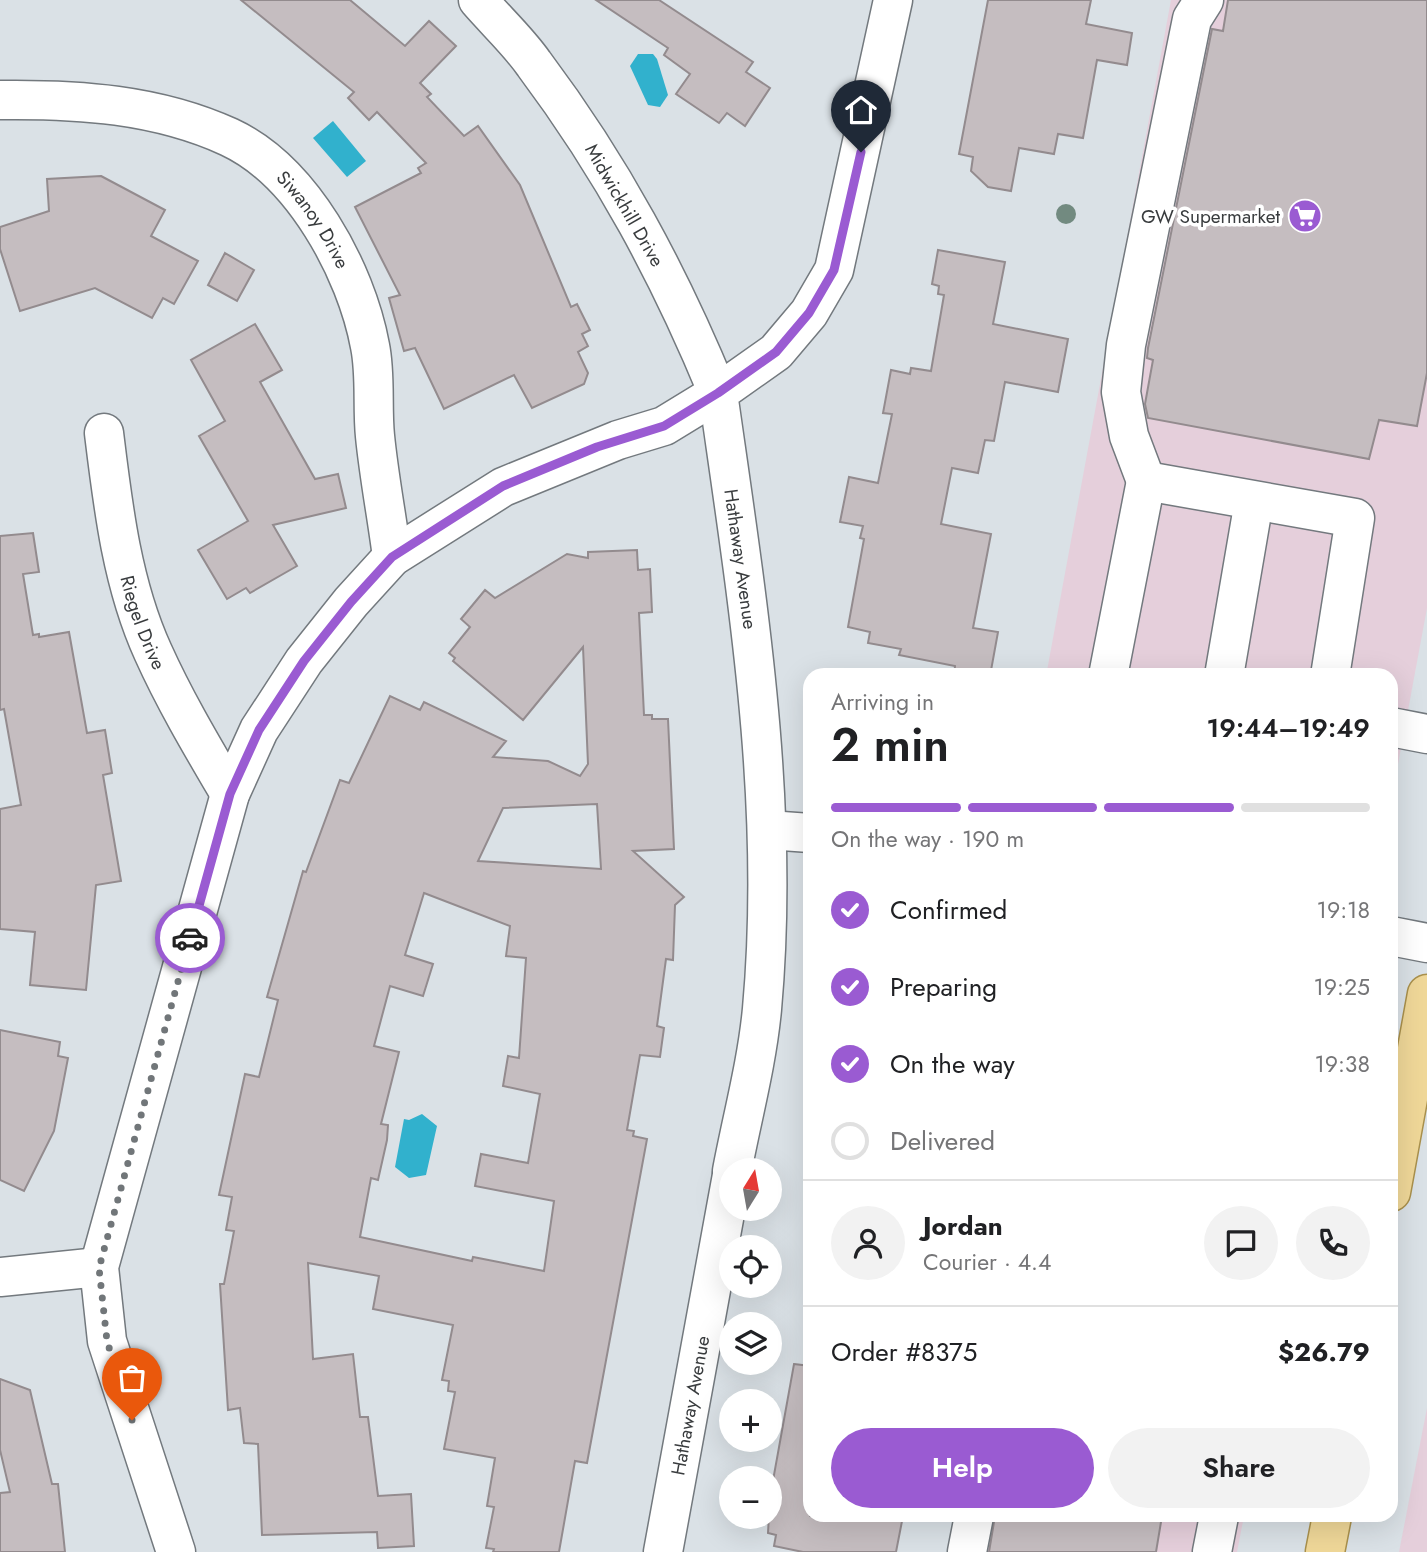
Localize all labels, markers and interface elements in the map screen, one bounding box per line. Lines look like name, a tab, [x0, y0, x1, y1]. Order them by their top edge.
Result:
pin	[831, 80, 891, 152]
icon: home	[842, 91, 880, 129]
street label: Midwickhill Drive	[578, 139, 671, 272]
street label: Siwanoy Drive	[270, 164, 356, 273]
supermarket icon: GW Supermarket	[1286, 197, 1324, 235]
place label: GW Supermarket	[1141, 203, 1280, 230]
street label: Hathaway Avenue	[717, 487, 764, 631]
street label: Riegel Drive	[114, 573, 172, 674]
text: Arriving in	[831, 685, 934, 719]
text: 19:44–19:49	[1207, 709, 1370, 747]
text: 2 min	[831, 712, 949, 778]
text: On the way · 190 m	[831, 822, 1024, 856]
icon: check	[831, 891, 869, 929]
text: Confirmed	[890, 891, 1007, 929]
text: 19:18	[1317, 893, 1370, 927]
courier	[155, 903, 225, 973]
icon: car	[171, 919, 209, 957]
icon: check	[831, 968, 869, 1006]
text: Preparing	[890, 968, 997, 1006]
text: 19:25	[1313, 970, 1370, 1004]
icon: check	[831, 1045, 869, 1083]
text: On the way	[890, 1045, 1015, 1083]
text: 19:38	[1314, 1047, 1370, 1081]
text: Delivered	[890, 1122, 995, 1160]
north arrow	[719, 1158, 782, 1222]
map controls	[719, 1158, 782, 1529]
button: person	[831, 1206, 905, 1280]
button: chat	[1204, 1206, 1278, 1280]
button: phone	[1296, 1206, 1370, 1280]
text: Jordan	[923, 1207, 1003, 1245]
button: locate	[719, 1235, 782, 1298]
text: Courier · 4.4	[923, 1245, 1051, 1279]
button: layers	[719, 1312, 782, 1375]
street label: Hathaway Avenue	[664, 1333, 716, 1478]
text: Order #8375	[831, 1333, 977, 1371]
text: $26.79	[1278, 1333, 1370, 1371]
pin	[102, 1348, 162, 1420]
icon: bag	[113, 1359, 151, 1397]
button: +	[719, 1389, 782, 1452]
button: Help	[831, 1428, 1094, 1508]
button: Share	[1108, 1428, 1370, 1508]
button: −	[719, 1466, 782, 1529]

